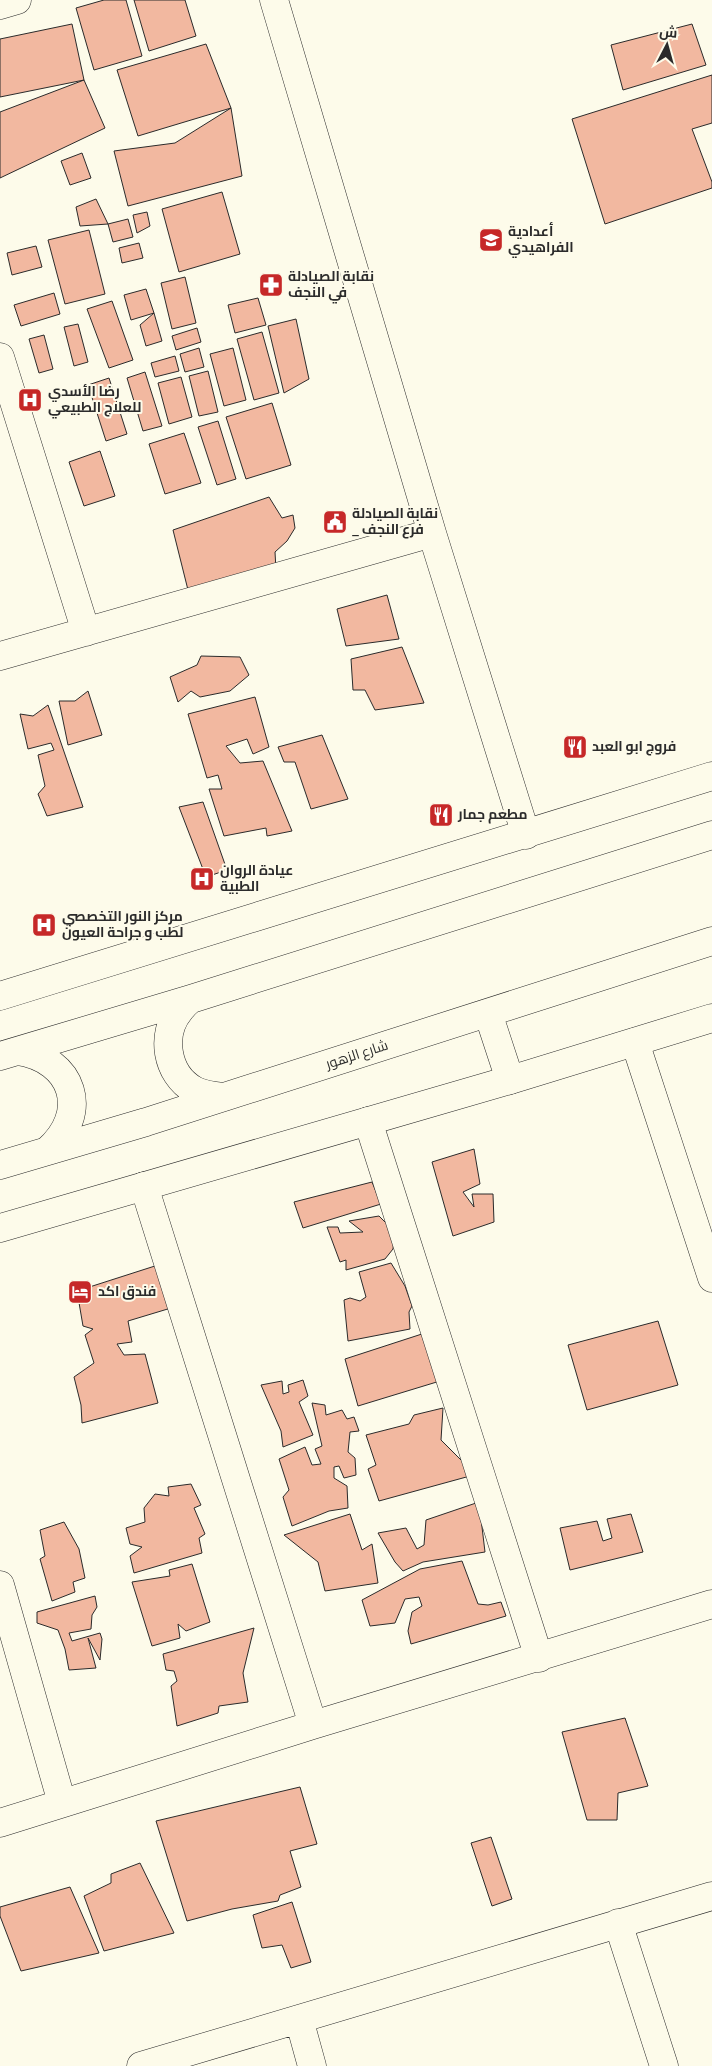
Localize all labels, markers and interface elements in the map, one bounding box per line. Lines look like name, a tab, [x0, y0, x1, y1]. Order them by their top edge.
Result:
north arrow	[642, 20, 692, 70]
text: ش	[658, 22, 678, 44]
place label: أعدادية الفراهيدي	[508, 222, 574, 258]
school or university icon: أعدادية الفراهيدي	[478, 227, 504, 253]
place label: نقابة الصيادلة في النجف	[288, 267, 374, 304]
pharmacy icon: نقابة الصيادلة في النجف	[258, 272, 284, 298]
place label: رضا الأسدي للعلاج الطبيعي	[48, 382, 141, 419]
hospital icon: رضا الأسدي للعلاج الطبيعي	[17, 387, 43, 413]
place label: نقابة الصيادلة _ فرع النجف	[352, 504, 438, 540]
public building icon: نقابة الصيادلة _ فرع النجف	[322, 509, 348, 535]
restaurant icon: فروج ابو العبد	[562, 734, 588, 760]
place label: فروج ابو العبد	[592, 737, 676, 757]
restaurant icon: مطعم جمار	[428, 802, 454, 828]
place label: مطعم جمار	[457, 805, 528, 825]
place label: عيادة الروان الطبية	[220, 861, 293, 897]
hospital icon: عيادة الروان الطبية	[189, 866, 215, 892]
place label: مركز النور التخصصي لطب و جراحة العيون	[62, 907, 183, 943]
hospital icon: مركز النور التخصصي لطب و جراحة العيون	[31, 912, 57, 938]
street label: شارع الزهور	[322, 1035, 391, 1075]
hotel icon: فندق اكد	[67, 1279, 93, 1305]
place label: فندق اكد	[98, 1282, 156, 1302]

